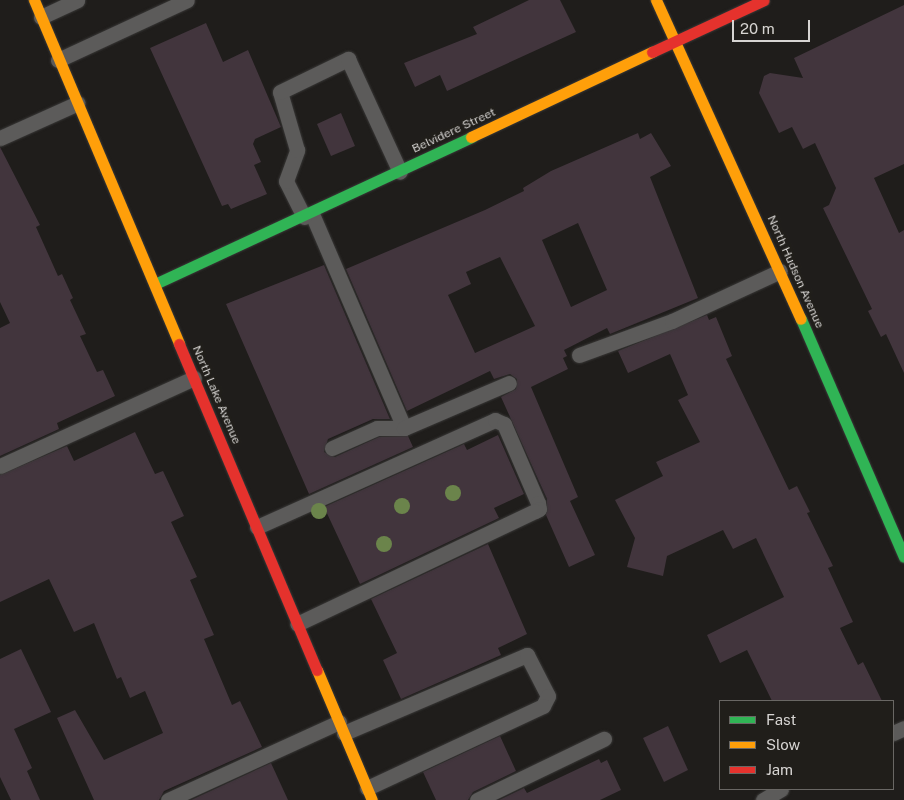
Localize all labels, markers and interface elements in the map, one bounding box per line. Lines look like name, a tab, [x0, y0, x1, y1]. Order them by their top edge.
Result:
scale bar	[734, 10, 812, 42]
text: 20 m	[740, 20, 775, 37]
street label: Belvidere Street	[410, 105, 498, 157]
street label: North Hudson Avenue	[764, 213, 826, 331]
street label: North Lake Avenue	[189, 344, 243, 446]
legend	[719, 700, 894, 790]
text: Fast	[766, 711, 796, 728]
text: Slow	[766, 736, 800, 753]
text: Jam	[766, 761, 793, 778]

